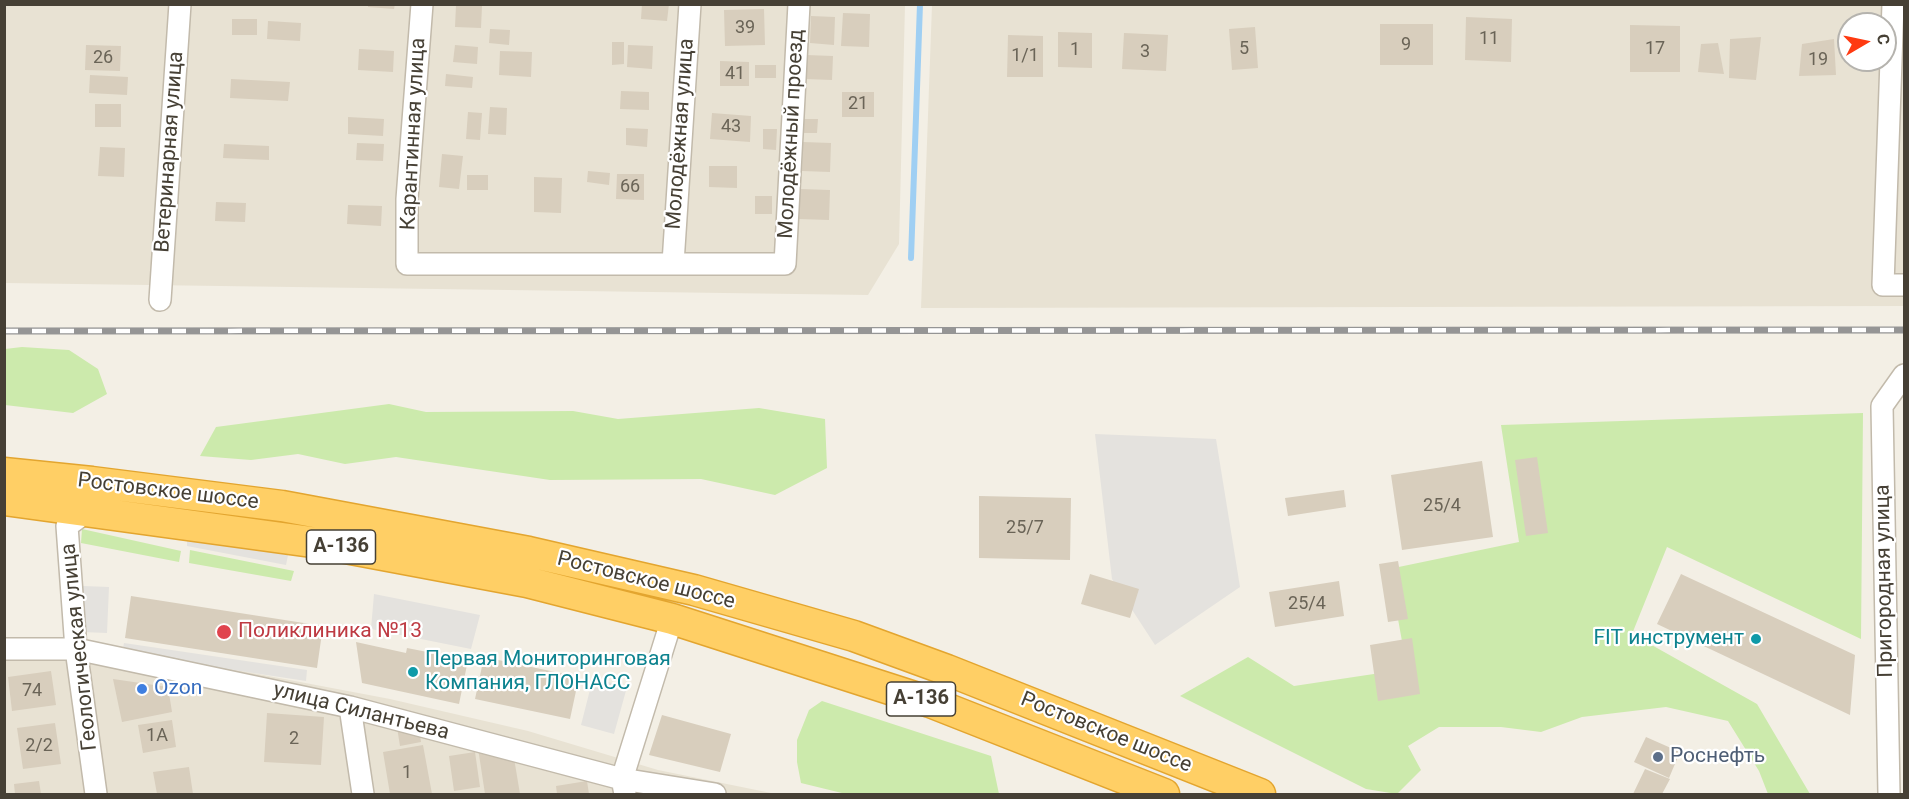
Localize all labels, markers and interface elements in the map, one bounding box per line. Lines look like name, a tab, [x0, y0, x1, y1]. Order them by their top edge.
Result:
north arrow	[1837, 12, 1897, 72]
house number: 39	[735, 17, 755, 39]
house number: 11	[1479, 28, 1499, 50]
street label: Молодёжный проезд	[774, 29, 810, 239]
text: С	[1873, 33, 1893, 46]
house number: 9	[1401, 34, 1411, 56]
street label: Карантинная улица	[396, 37, 432, 231]
street label: Молодёжная улица	[662, 38, 700, 230]
house number: 5	[1239, 38, 1249, 60]
house number: 17	[1645, 38, 1665, 60]
house number: 1	[1070, 39, 1080, 61]
house number: 3	[1140, 41, 1150, 63]
house number: 1/1	[1011, 45, 1039, 67]
house number: 26	[93, 47, 113, 69]
house number: 19	[1808, 49, 1828, 71]
street label: Ветеринарная улица	[150, 51, 190, 253]
house number: 41	[725, 63, 745, 85]
house number: 21	[848, 93, 868, 115]
house number: 43	[721, 116, 741, 138]
house number: 66	[620, 176, 640, 198]
street label: Ростовское шоссе	[76, 468, 260, 516]
street label: Пригородная улица	[1871, 484, 1899, 678]
house number: 25/4	[1423, 495, 1461, 517]
house number: 25/7	[1006, 517, 1044, 539]
road number: А-136	[306, 530, 376, 564]
street label: Геологическая улица	[57, 542, 103, 752]
street label: Ростовское шоссе	[555, 547, 737, 615]
house number: 25/4	[1288, 593, 1326, 615]
place label: Поликлиника №13	[238, 619, 422, 645]
marker: Поликлиника №13	[215, 623, 233, 641]
place label: FIT инструмент	[1593, 626, 1744, 652]
marker: FIT инструмент	[1749, 632, 1763, 646]
place label: Первая Мониторинговая Компания, ГЛОНАСС	[425, 647, 671, 697]
marker: Первая Мониторинговая Компания, ГЛОНАСС	[406, 665, 420, 679]
place label: Ozon	[154, 676, 202, 702]
street label: улица Силантьева	[270, 678, 452, 746]
house number: 74	[22, 680, 42, 702]
marker: Ozon	[135, 682, 149, 696]
road number: А-136	[886, 682, 956, 716]
street label: Ростовское шоссе	[1017, 687, 1195, 779]
house number: 1А	[146, 725, 168, 747]
house number: 2	[289, 728, 299, 750]
house number: 2/2	[25, 735, 53, 757]
place label: Роснефть	[1670, 744, 1765, 770]
marker: Роснефть	[1651, 750, 1665, 764]
house number: 1	[402, 762, 412, 784]

